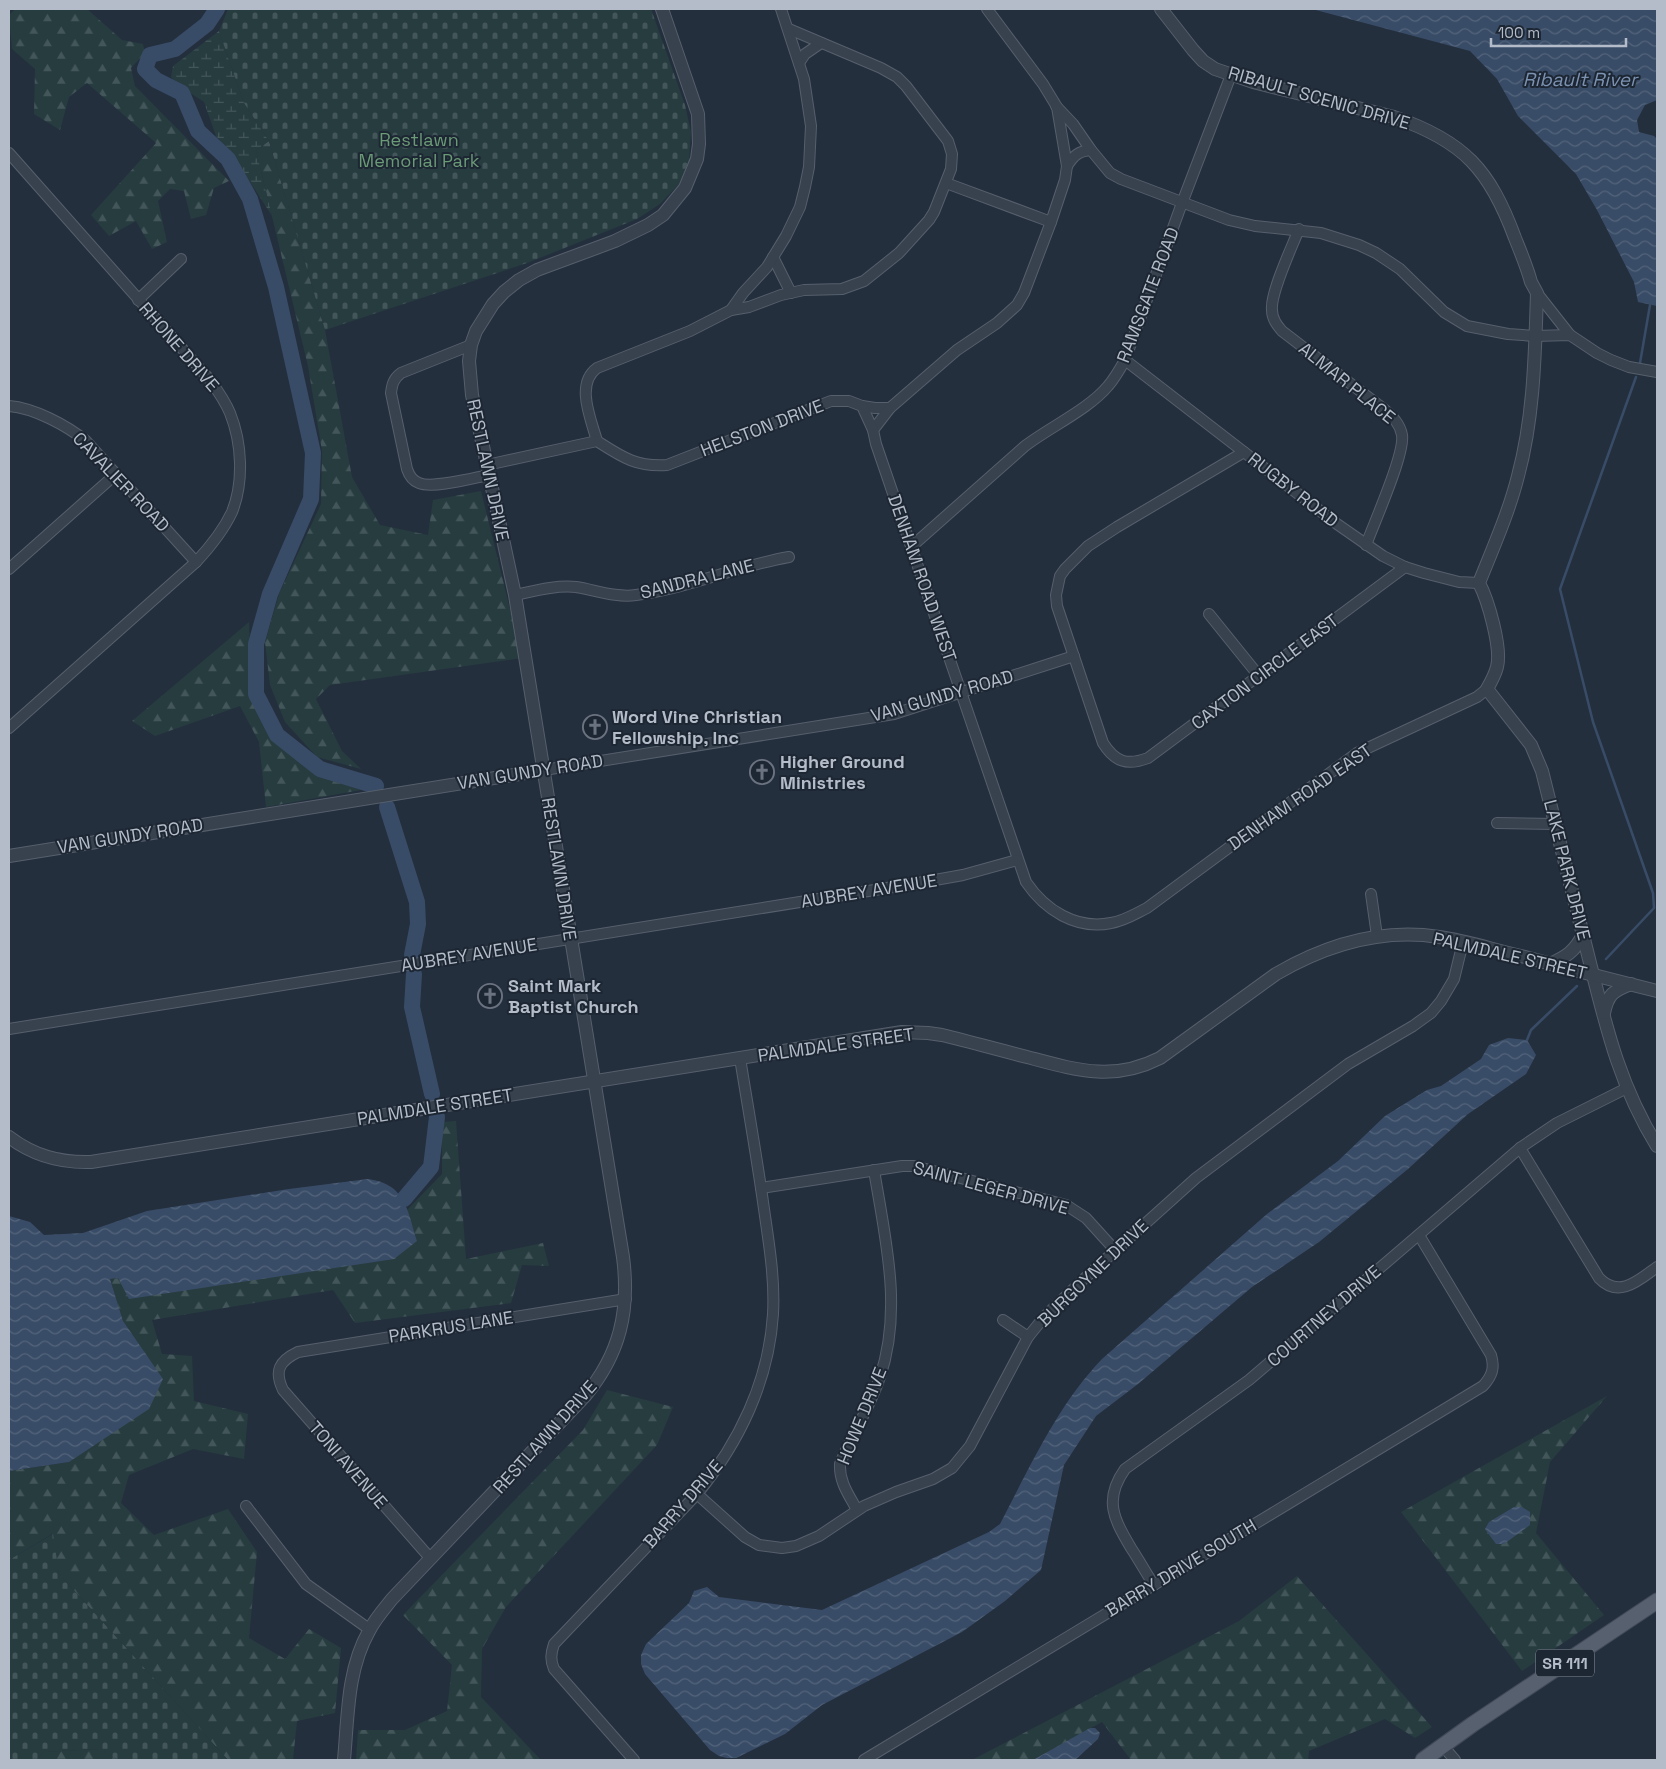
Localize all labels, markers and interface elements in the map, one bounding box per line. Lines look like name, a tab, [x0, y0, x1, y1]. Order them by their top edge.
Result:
scale bar	[1491, 15, 1626, 47]
text: 100 m	[1498, 23, 1540, 42]
street label: RIBAULT SCENIC DRIVE	[1226, 61, 1413, 134]
water label: Ribault River	[1523, 67, 1639, 92]
park label: Restlawn Memorial Park	[359, 128, 480, 172]
street label: RAMSGATE ROAD	[1111, 224, 1184, 366]
street label: RHONE DRIVE	[134, 297, 224, 396]
street label: ALMAR PLACE	[1294, 337, 1400, 429]
street label: HELSTON DRIVE	[697, 394, 827, 462]
street label: RESTLAWN DRIVE	[462, 397, 515, 543]
street label: CAVALIER ROAD	[68, 427, 175, 536]
street label: RUGBY ROAD	[1243, 447, 1343, 532]
street label: DENHAM ROAD WEST	[883, 491, 962, 665]
street label: SANDRA LANE	[638, 553, 756, 604]
street label: CAXTON CIRCLE EAST	[1186, 608, 1343, 735]
street label: VAN GUNDY ROAD	[868, 664, 1016, 727]
place label: Word Vine Christian Fellowship, Inc	[612, 705, 782, 749]
church icon: Word Vine Christian Fellowship, Inc	[582, 714, 608, 740]
street label: DENHAM ROAD EAST	[1223, 738, 1377, 855]
street label: VAN GUNDY ROAD	[455, 749, 604, 794]
place label: Higher Ground Ministries	[780, 750, 905, 794]
church icon: Higher Ground Ministries	[749, 759, 775, 785]
street label: RESTLAWN DRIVE	[537, 796, 582, 942]
street label: LAKE PARK DRIVE	[1539, 797, 1596, 943]
street label: VAN GUNDY ROAD	[55, 813, 204, 858]
street label: AUBREY AVENUE	[799, 868, 939, 913]
street label: PALMDALE STREET	[1431, 927, 1590, 985]
street label: AUBREY AVENUE	[399, 932, 539, 977]
place label: Saint Mark Baptist Church	[508, 974, 639, 1018]
church icon: Saint Mark Baptist Church	[477, 983, 503, 1009]
street label: PALMDALE STREET	[756, 1022, 916, 1067]
street label: PALMDALE STREET	[355, 1083, 515, 1130]
street label: SAINT LEGER DRIVE	[911, 1156, 1072, 1219]
street label: BURGOYNE DRIVE	[1032, 1214, 1153, 1331]
street label: COURTNEY DRIVE	[1262, 1260, 1385, 1371]
street label: PARKRUS LANE	[387, 1305, 515, 1348]
street label: HOWE DRIVE	[832, 1364, 892, 1468]
street label: RESTLAWN DRIVE	[488, 1375, 602, 1498]
street label: TONI AVENUE	[304, 1416, 393, 1513]
street label: BARRY DRIVE	[638, 1455, 727, 1553]
street label: BARRY DRIVE SOUTH	[1101, 1513, 1260, 1622]
road number: SR 111	[1536, 1650, 1594, 1676]

